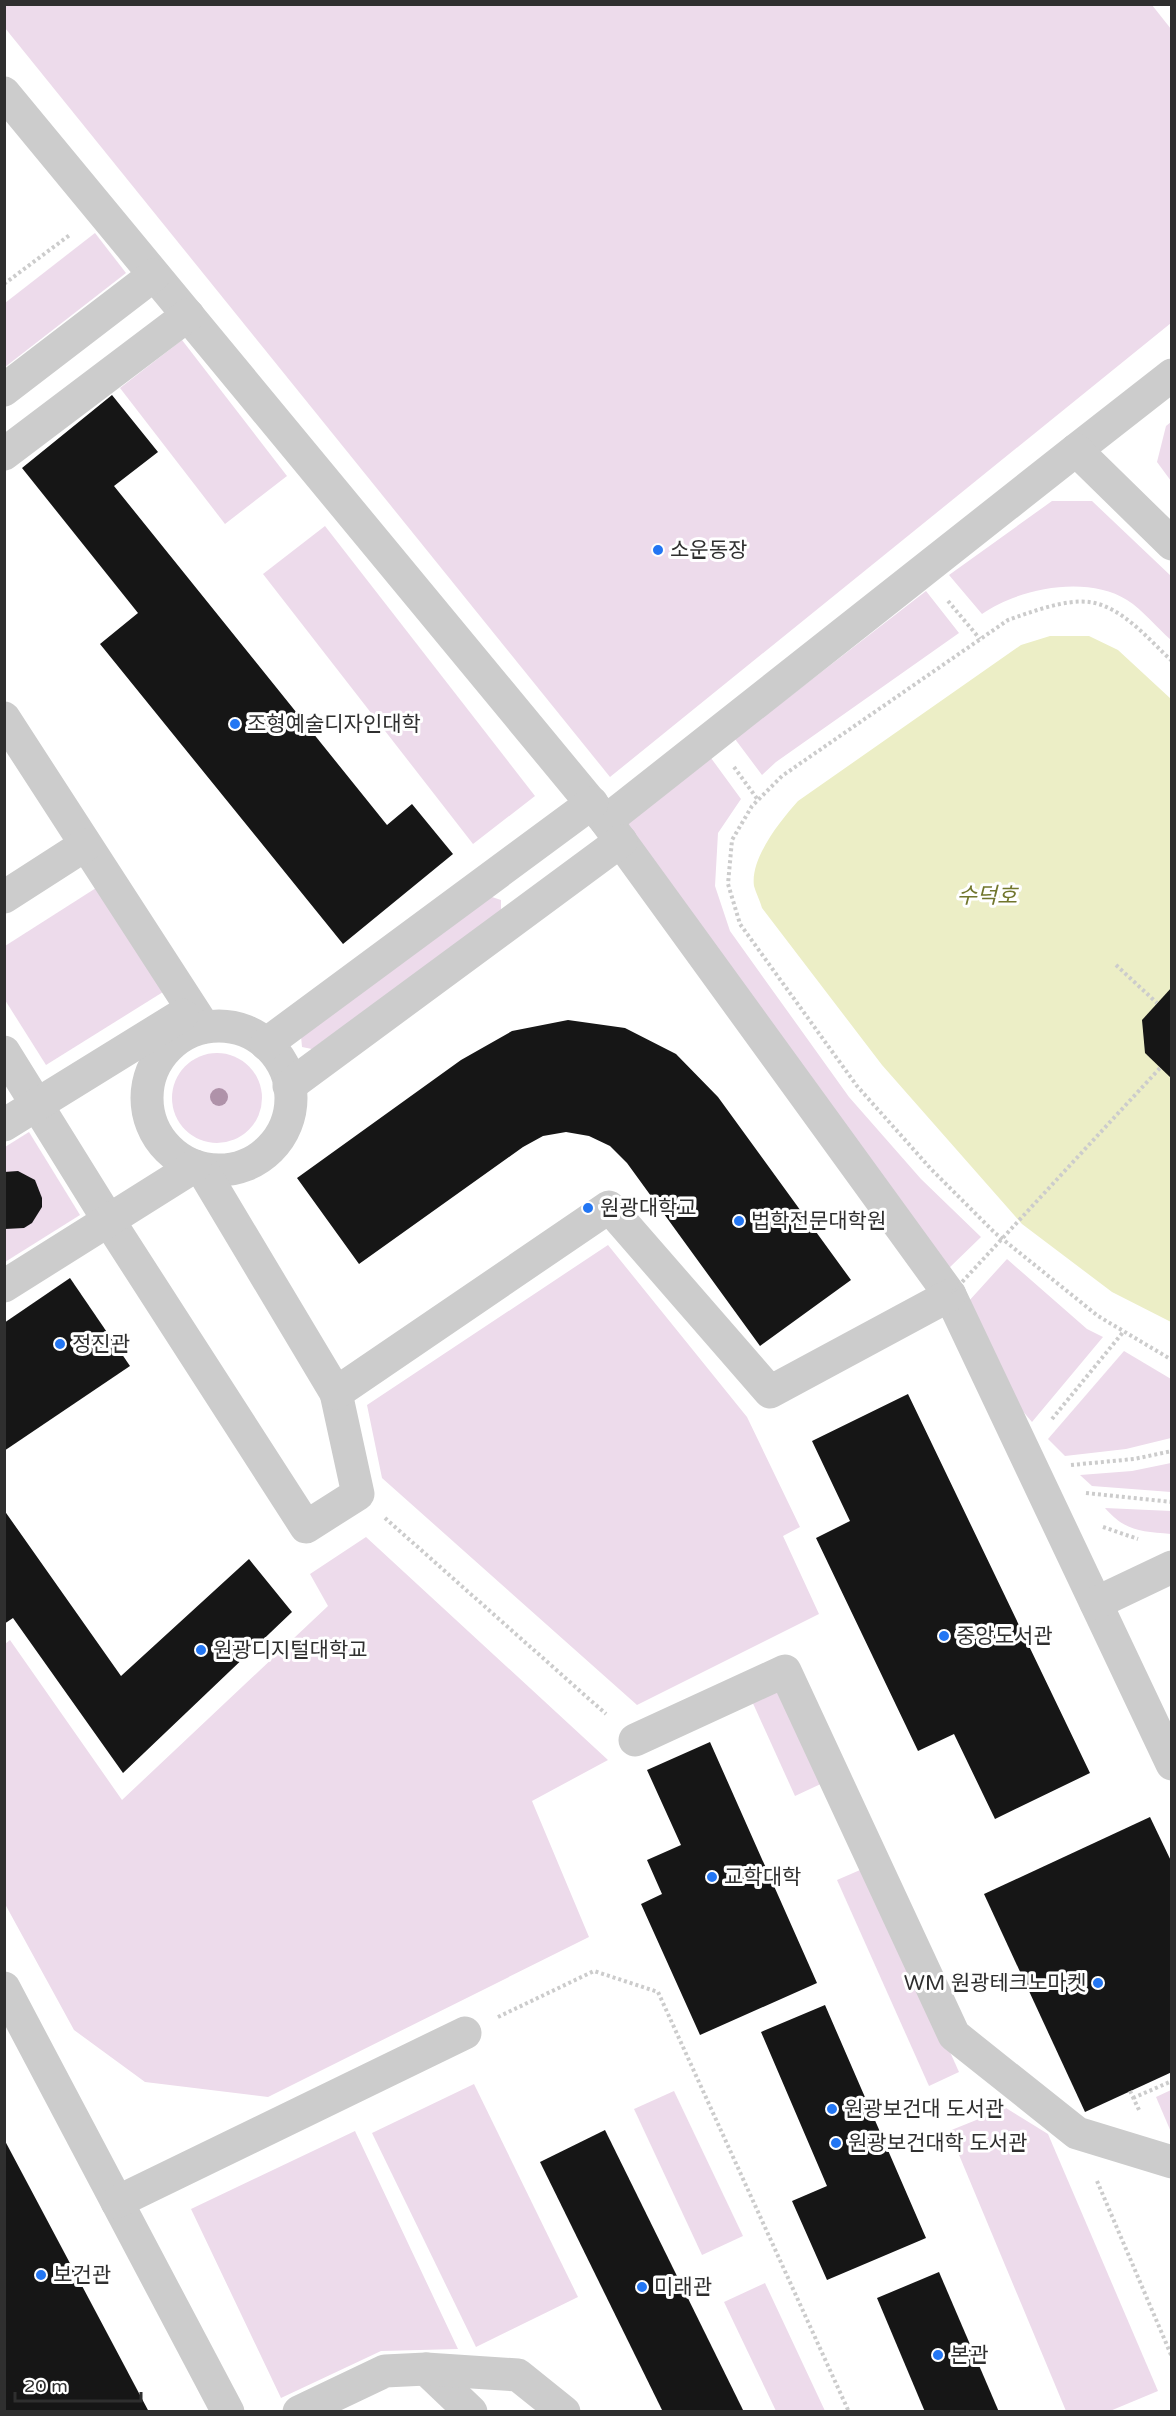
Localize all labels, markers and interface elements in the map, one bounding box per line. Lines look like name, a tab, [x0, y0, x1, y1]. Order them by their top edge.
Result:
place label: 소운동장	[670, 538, 747, 563]
marker: 소운동장	[651, 543, 665, 557]
place label: 조형예술디자인대학	[247, 712, 421, 737]
marker: 조형예술디자인대학	[228, 717, 242, 731]
water label: 수덕호	[957, 883, 1019, 909]
place label: 원광대학교	[600, 1196, 697, 1221]
marker: 원광대학교	[581, 1201, 595, 1215]
place label: 법학전문대학원	[751, 1209, 886, 1234]
marker: 법학전문대학원	[732, 1214, 746, 1228]
place label: 정진관	[72, 1332, 130, 1357]
marker: 정진관	[53, 1337, 67, 1351]
place label: 중앙도서관	[956, 1624, 1053, 1649]
marker: 중앙도서관	[937, 1629, 951, 1643]
place label: 원광디지털대학교	[213, 1638, 368, 1663]
marker: 원광디지털대학교	[194, 1643, 208, 1657]
place label: 교학대학	[724, 1865, 801, 1890]
marker: 교학대학	[705, 1870, 719, 1884]
place label: WM 원광테크노마켓	[904, 1971, 1086, 1996]
marker: WM 원광테크노마켓	[1091, 1976, 1105, 1990]
place label: 원광보건대 도서관	[844, 2097, 1004, 2122]
marker: 원광보건대 도서관	[825, 2102, 839, 2116]
place label: 원광보건대학 도서관	[848, 2131, 1027, 2156]
marker: 원광보건대학 도서관	[829, 2136, 843, 2150]
place label: 보건관	[53, 2263, 111, 2288]
marker: 보건관	[34, 2268, 48, 2282]
place label: 미래관	[654, 2275, 712, 2300]
marker: 미래관	[635, 2280, 649, 2294]
place label: 본관	[950, 2343, 989, 2368]
marker: 본관	[931, 2348, 945, 2362]
scale bar	[15, 2365, 141, 2403]
text: 20 m	[24, 2375, 68, 2397]

